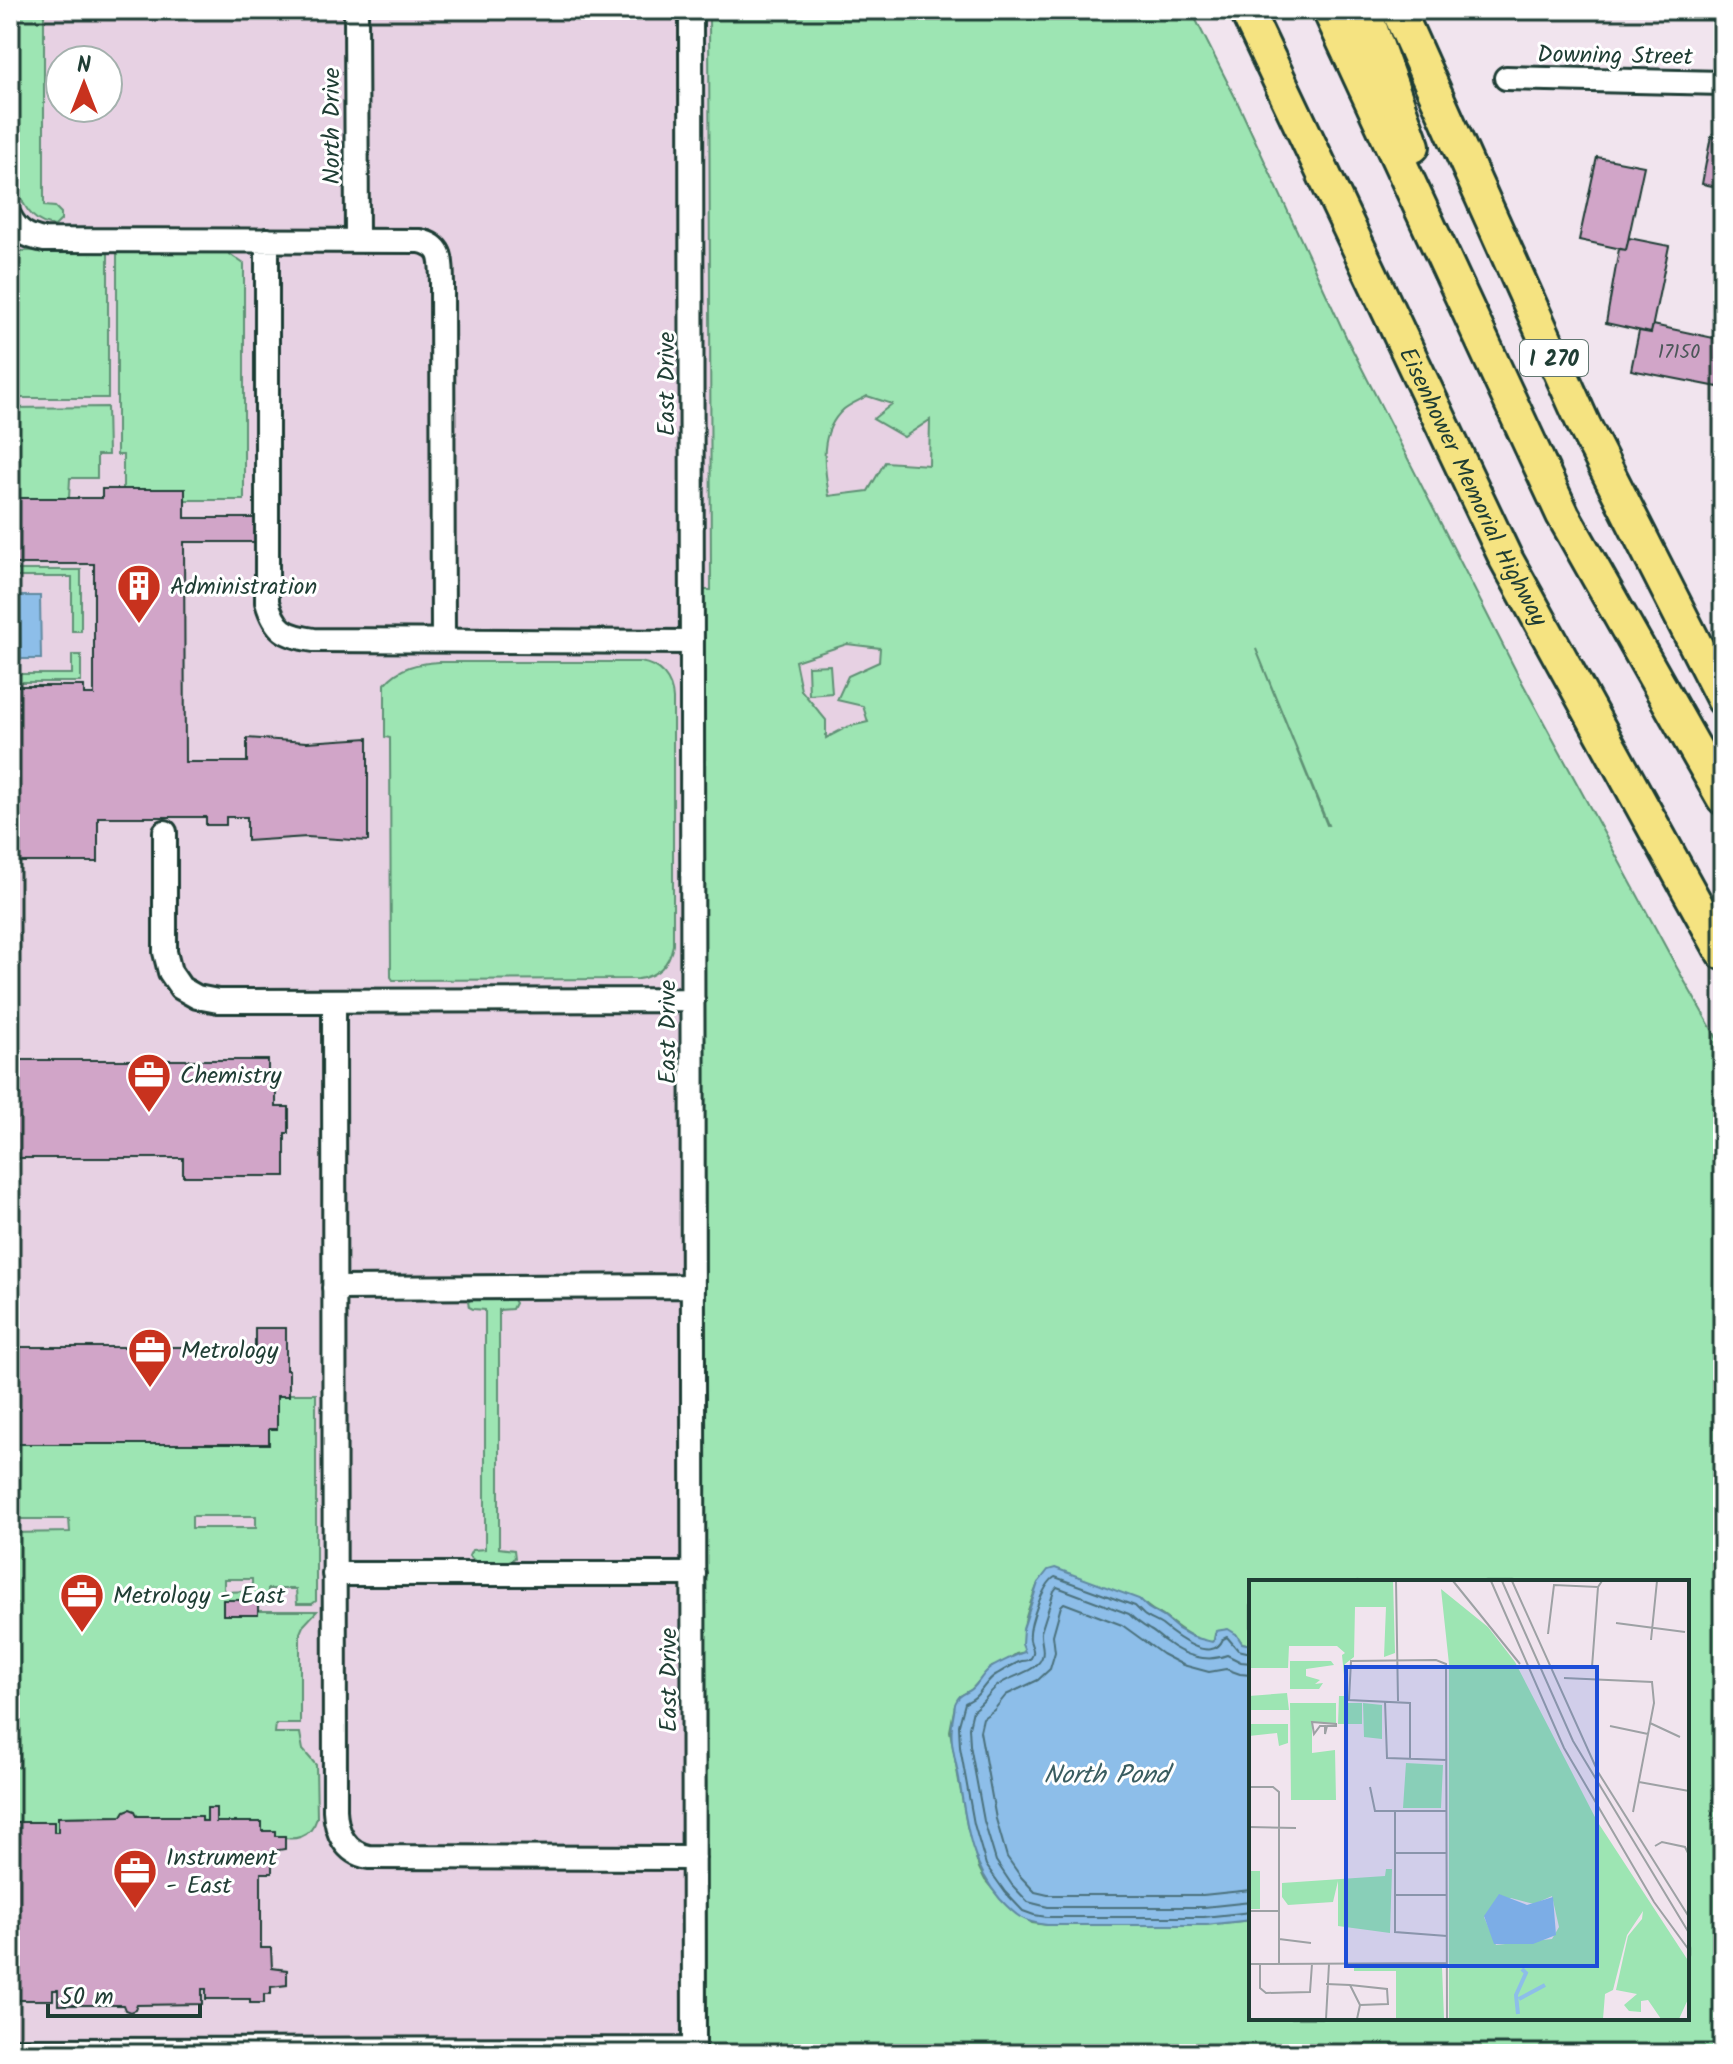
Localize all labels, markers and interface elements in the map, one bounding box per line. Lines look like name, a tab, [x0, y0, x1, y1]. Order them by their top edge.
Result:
street label: Downing Street	[1537, 36, 1694, 77]
north arrow	[44, 44, 124, 124]
text: N	[77, 49, 91, 84]
street label: North Drive	[313, 67, 352, 184]
street label: East Drive	[648, 332, 687, 436]
house number: 17150	[1658, 337, 1700, 369]
road number: I 270	[1520, 340, 1588, 376]
street label: Eisenhower Memorial Highway	[1387, 341, 1558, 635]
building icon: Administration	[115, 562, 163, 625]
place label: Administration	[170, 568, 317, 607]
street label: East Drive	[649, 980, 688, 1084]
office icon: Chemistry	[125, 1051, 173, 1114]
place label: Chemistry	[180, 1057, 282, 1096]
office icon: Metrology	[126, 1326, 174, 1389]
place label: Metrology	[181, 1332, 279, 1371]
office icon: Metrology - East	[58, 1571, 106, 1634]
place label: Metrology - East	[113, 1577, 286, 1616]
inset map	[1249, 1580, 1689, 2020]
street label: East Drive	[650, 1628, 689, 1732]
water label: North Pond	[1043, 1755, 1175, 1797]
place label: Instrument - East	[166, 1839, 278, 1906]
office icon: Instrument - East	[111, 1847, 159, 1910]
scale bar	[48, 1968, 200, 2018]
text: 50 m	[60, 1978, 114, 2017]

